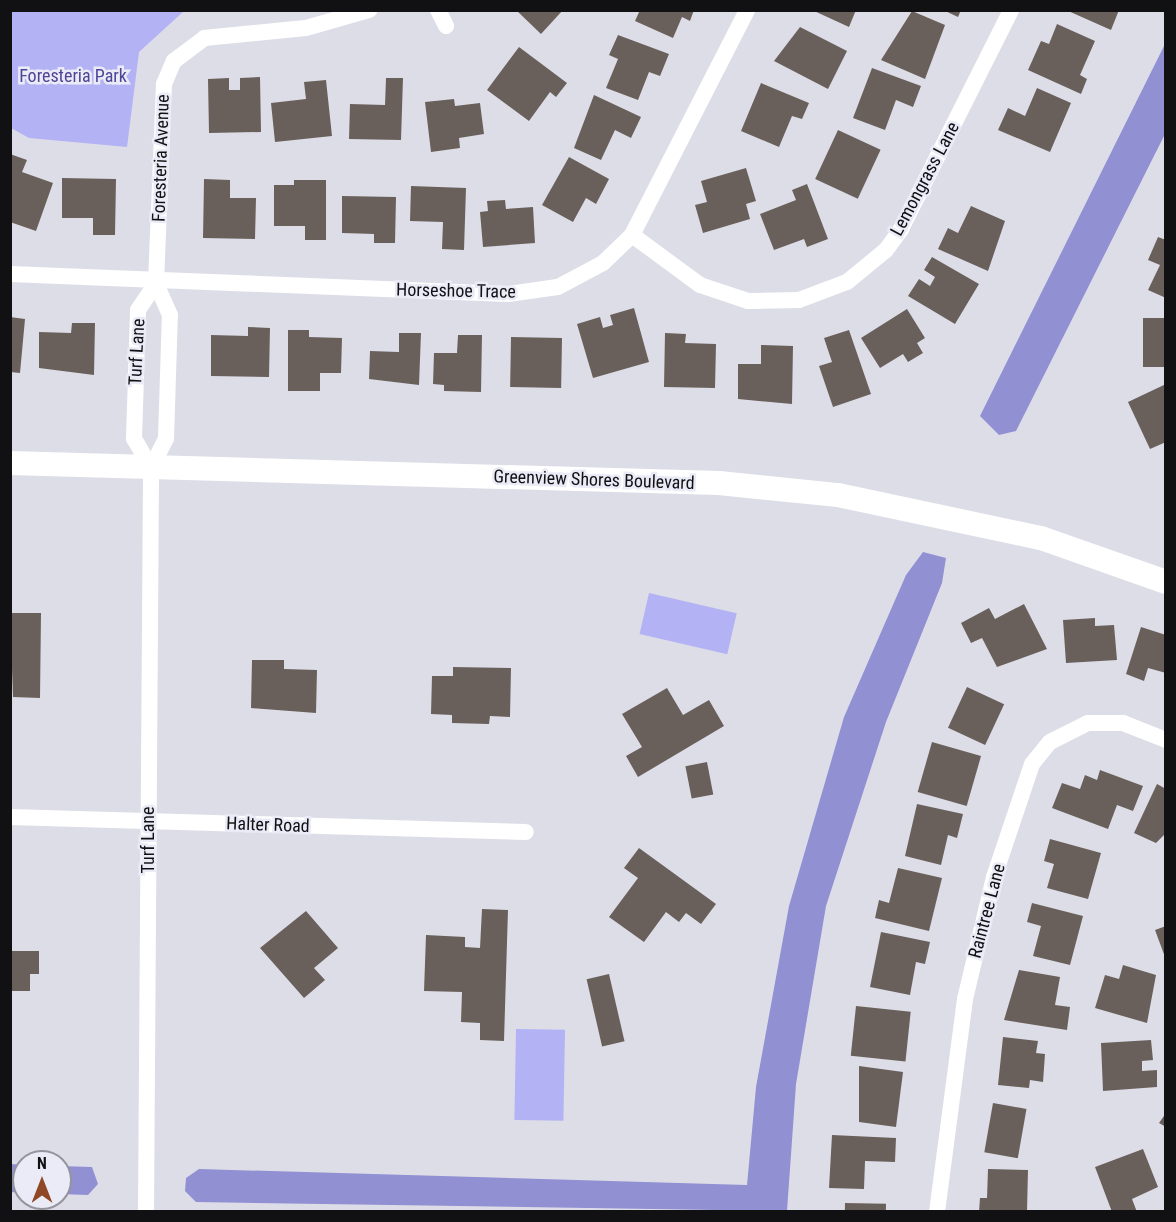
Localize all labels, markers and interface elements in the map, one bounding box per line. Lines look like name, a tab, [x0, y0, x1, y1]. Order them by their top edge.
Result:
park label: Foresteria Park	[19, 65, 127, 87]
street label: Foresteria Avenue	[148, 94, 174, 222]
street label: Lemongrass Lane	[886, 118, 964, 240]
street label: Horseshoe Trace	[396, 279, 516, 303]
street label: Turf Lane	[124, 318, 150, 386]
street label: Greenview Shores Boulevard	[493, 466, 695, 494]
street label: Turf Lane	[137, 806, 159, 874]
street label: Halter Road	[226, 813, 310, 837]
street label: Raintree Lane	[964, 861, 1010, 961]
north arrow	[12, 1150, 72, 1210]
text: N	[37, 1154, 47, 1173]

